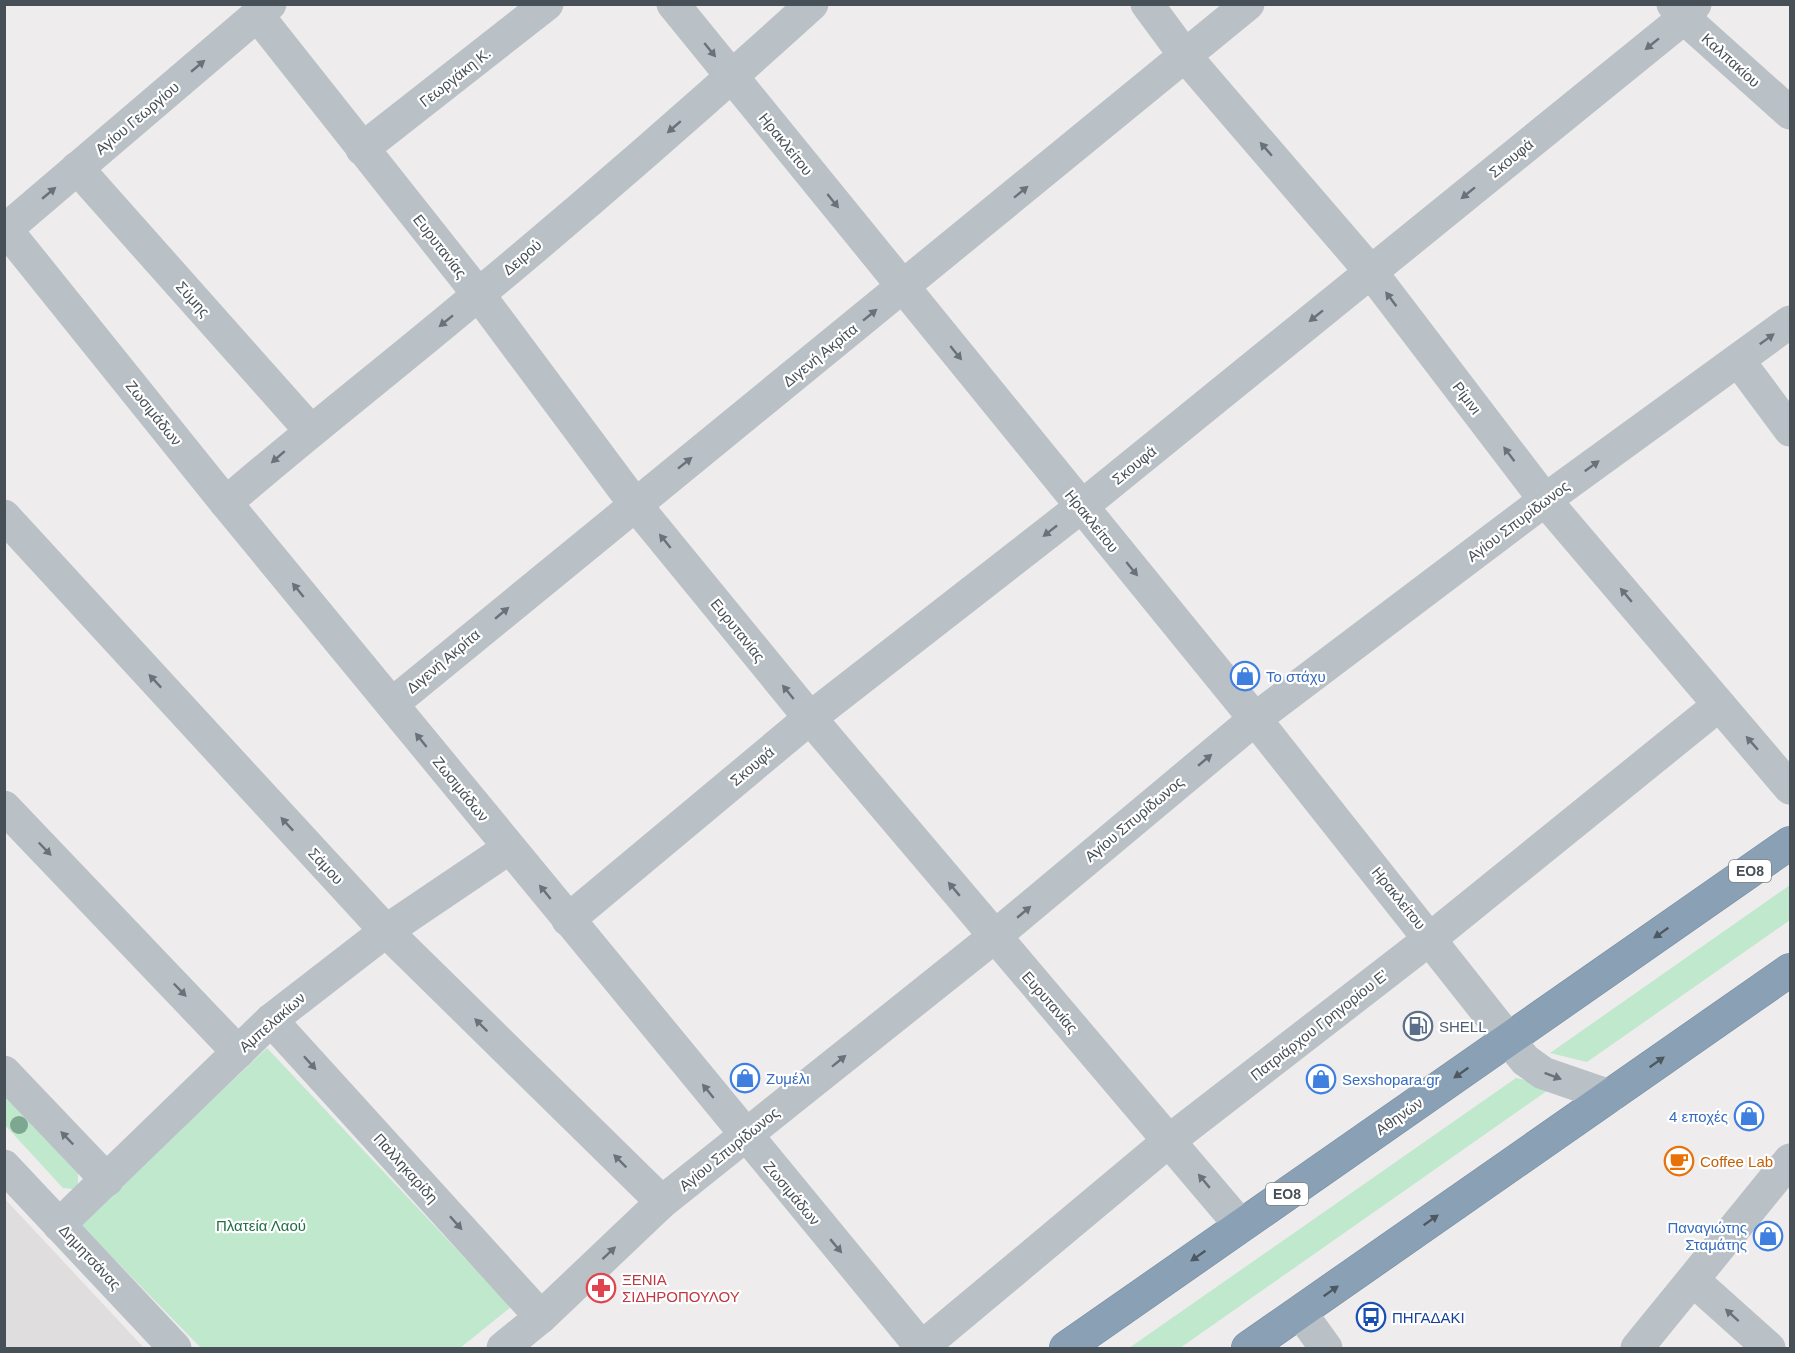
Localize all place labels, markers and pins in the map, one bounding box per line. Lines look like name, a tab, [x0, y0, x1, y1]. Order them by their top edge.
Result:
shop icon: Το στάχυ	[1229, 660, 1261, 692]
place label: Το στάχυ	[1266, 668, 1326, 685]
fuel station icon: SHELL	[1402, 1010, 1434, 1042]
place label: SHELL	[1439, 1018, 1487, 1035]
shop icon: Ζυμέλι	[729, 1062, 761, 1094]
shop icon: Sexshopara.gr	[1305, 1063, 1337, 1095]
place label: Ζυμέλι	[766, 1070, 810, 1087]
place label: Sexshopara.gr	[1342, 1071, 1440, 1088]
shop icon: 4 εποχές	[1733, 1100, 1765, 1132]
place label: 4 εποχές	[1669, 1108, 1728, 1125]
cafe icon: Coffee Lab	[1663, 1145, 1695, 1177]
place label: Coffee Lab	[1700, 1153, 1773, 1170]
place label: Παναγιώτης Σταμάτης	[1667, 1219, 1747, 1253]
shop icon: Παναγιώτης Σταμάτης	[1752, 1220, 1784, 1252]
place label: ΞΕΝΙΑ ΣΙΔΗΡΟΠΟΥΛΟΥ	[622, 1271, 740, 1305]
pharmacy icon: ΞΕΝΙΑ ΣΙΔΗΡΟΠΟΥΛΟΥ	[585, 1272, 617, 1304]
bus stop icon: ΠΗΓΑΔΑΚΙ	[1355, 1301, 1387, 1333]
place label: ΠΗΓΑΔΑΚΙ	[1392, 1309, 1465, 1326]

